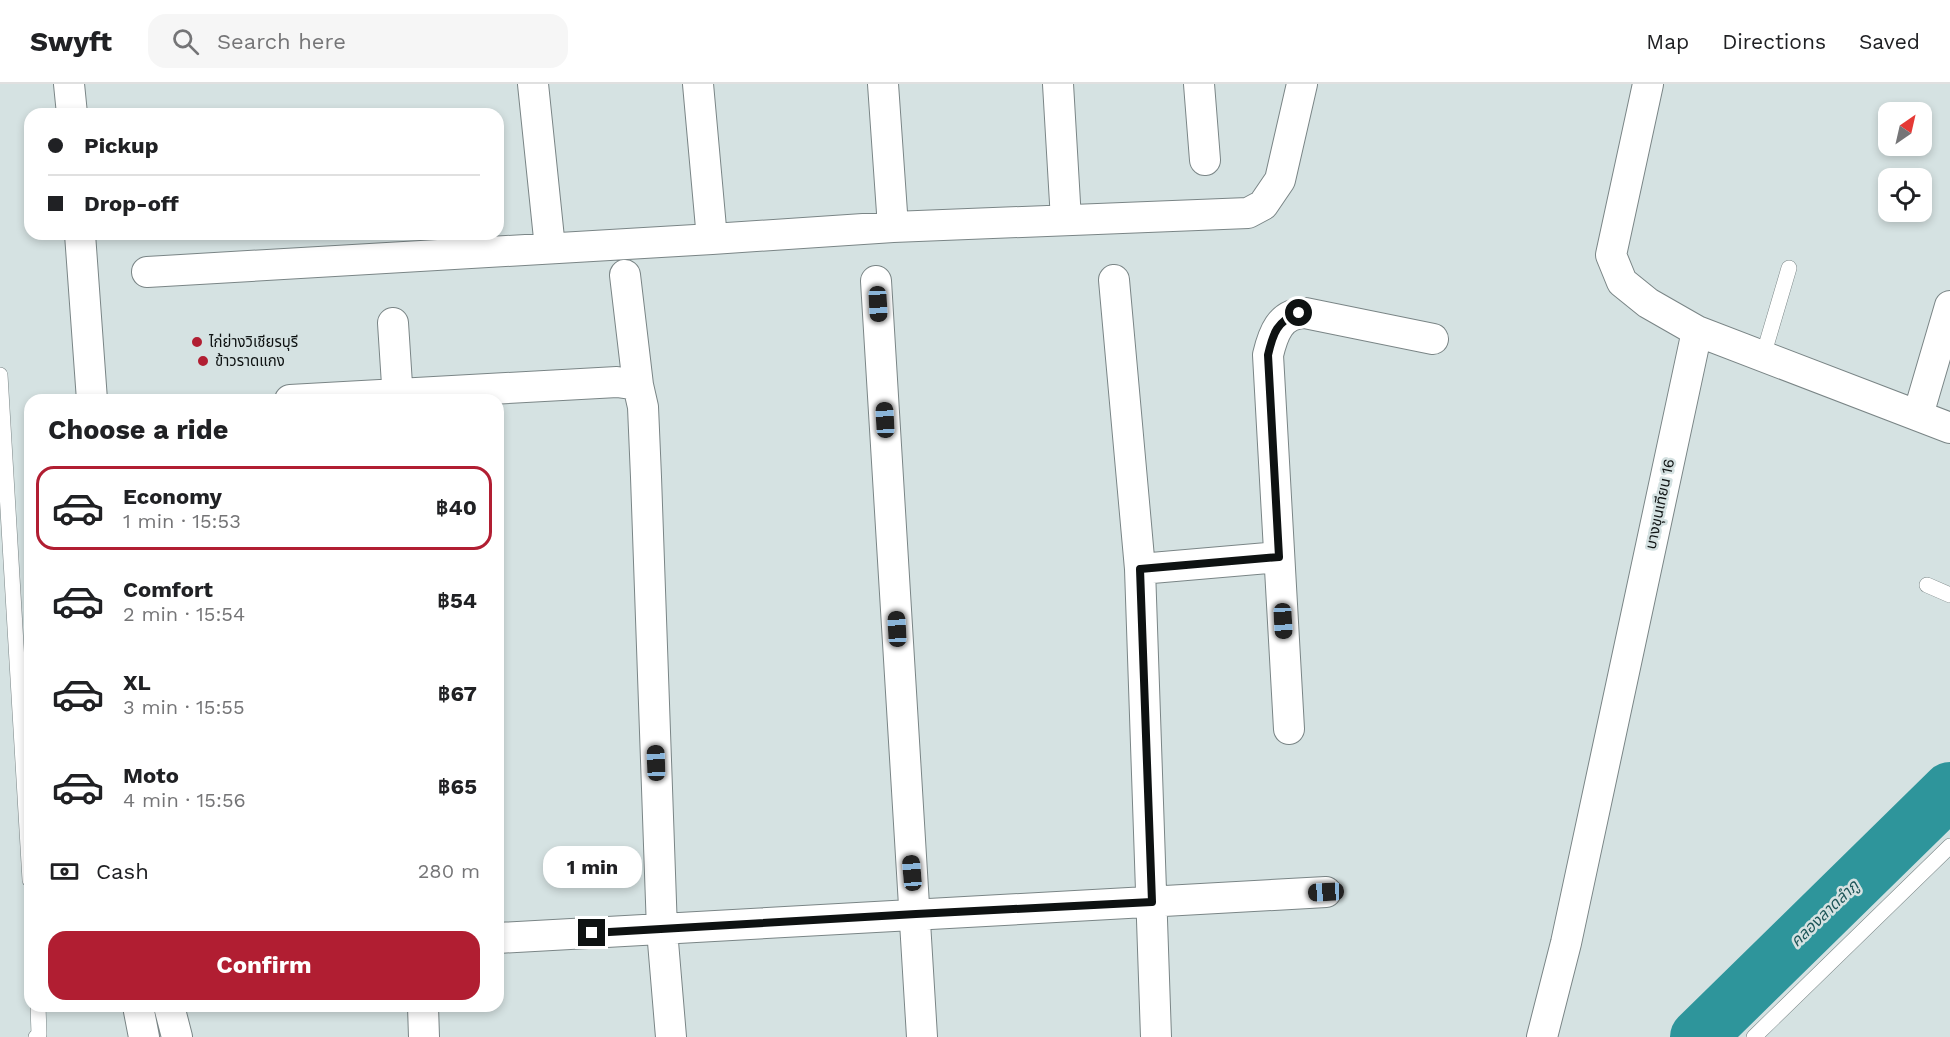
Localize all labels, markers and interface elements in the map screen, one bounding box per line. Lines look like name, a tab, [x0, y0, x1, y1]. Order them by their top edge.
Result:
search box	[148, 14, 568, 68]
text: Swyft	[30, 25, 112, 58]
icon: search	[169, 25, 202, 58]
text: Search here	[217, 29, 346, 54]
text: Map	[1646, 29, 1689, 54]
text: Directions	[1722, 29, 1826, 54]
text: Saved	[1859, 29, 1920, 54]
north arrow	[1878, 102, 1932, 156]
map controls	[1878, 102, 1932, 222]
text: Pickup	[84, 133, 159, 158]
button: locate	[1878, 168, 1932, 222]
text: Drop-off	[84, 191, 179, 216]
car	[868, 286, 888, 322]
route start	[1285, 299, 1312, 326]
place label: ไก่ย่างวิเชียรบุรี	[208, 333, 298, 351]
marker: ไก่ย่างวิเชียรบุรี	[190, 335, 204, 349]
place label: ข้าวราดแกง	[215, 352, 285, 370]
marker: ข้าวราดแกง	[196, 354, 210, 368]
car	[875, 402, 895, 438]
text: Choose a ride	[48, 414, 228, 446]
street label: บางขุนเทียน 16	[1642, 457, 1678, 551]
icon: car	[51, 481, 105, 535]
text: Economy	[123, 484, 222, 509]
text: ฿40	[436, 495, 477, 520]
text: 1 min · 15:53	[123, 509, 241, 533]
icon: car	[51, 574, 105, 628]
text: Comfort	[123, 577, 213, 602]
text: ฿54	[437, 588, 477, 613]
text: 2 min · 15:54	[123, 602, 245, 626]
car	[1273, 603, 1293, 639]
car	[887, 611, 907, 647]
icon: car	[51, 667, 105, 721]
text: XL	[123, 670, 151, 695]
text: ฿67	[438, 681, 477, 706]
text: 3 min · 15:55	[123, 695, 245, 719]
car	[646, 745, 666, 781]
icon: car	[51, 760, 105, 814]
text: Moto	[123, 763, 179, 788]
text: ฿65	[438, 774, 477, 799]
text: 4 min · 15:56	[123, 788, 246, 812]
callout: 1 min	[542, 846, 642, 888]
car	[901, 854, 923, 892]
icon: cash	[48, 855, 81, 888]
text: 1 min	[567, 855, 618, 879]
text: Cash	[96, 859, 149, 884]
text: 280 m	[418, 859, 480, 883]
water label: คลองลาดลำภู	[1786, 875, 1864, 951]
car	[1308, 882, 1344, 902]
route end	[578, 919, 605, 946]
button: Confirm	[48, 931, 480, 1000]

